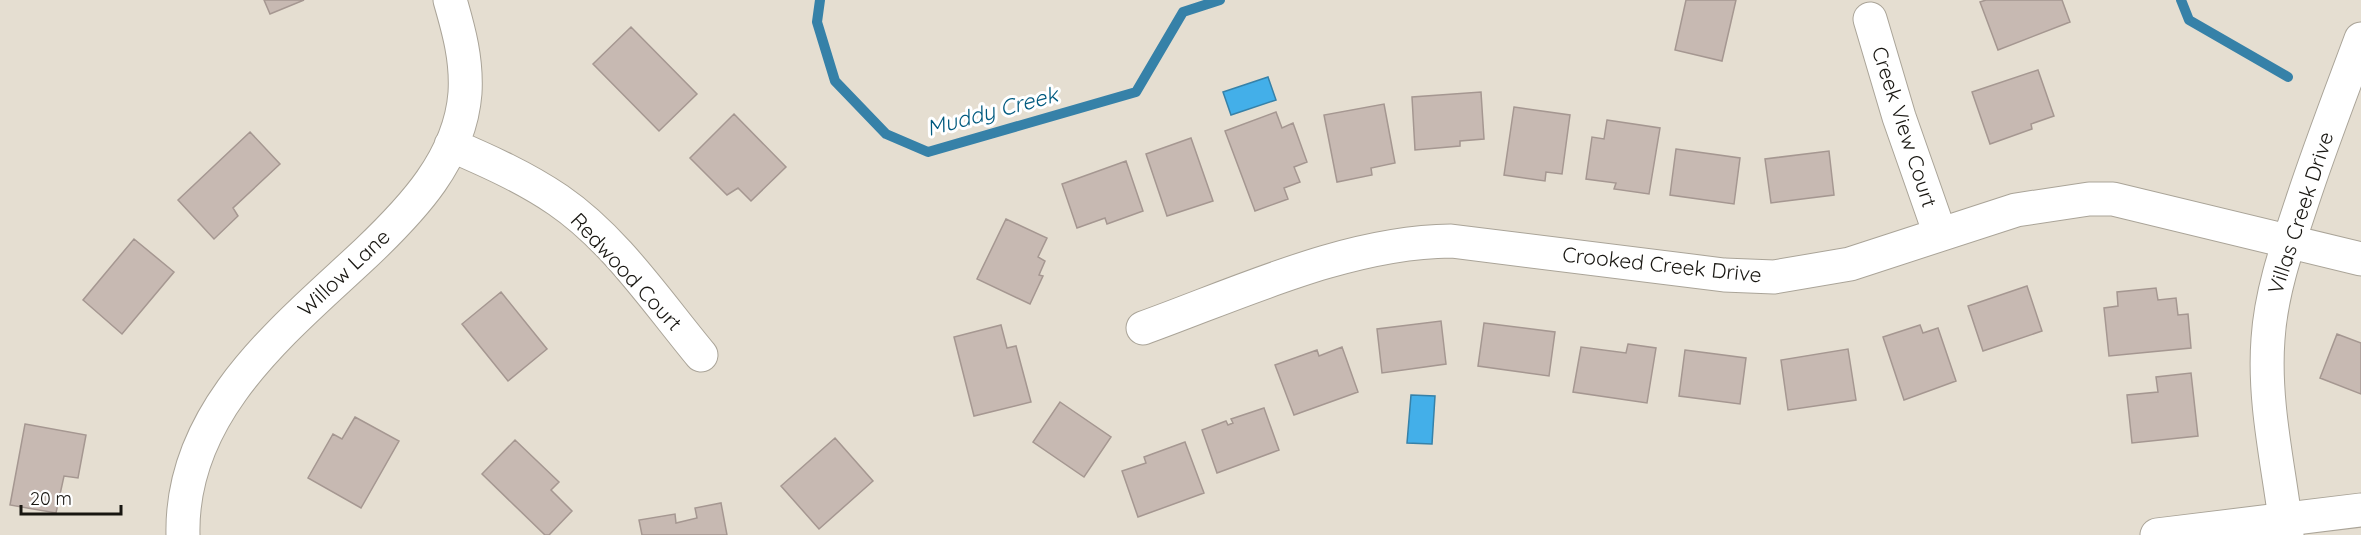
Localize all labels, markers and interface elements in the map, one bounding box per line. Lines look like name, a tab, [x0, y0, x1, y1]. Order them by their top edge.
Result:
street label: Creek View Court	[1867, 43, 1943, 210]
water label: Muddy Creek	[923, 79, 1063, 142]
street label: Villas Creek Drive	[2262, 128, 2339, 297]
street label: Redwood Court	[565, 207, 688, 336]
street label: Willow Lane	[292, 223, 395, 321]
street label: Crooked Creek Drive	[1561, 241, 1763, 287]
scale bar	[21, 478, 122, 516]
text: 20 m	[30, 487, 72, 510]

